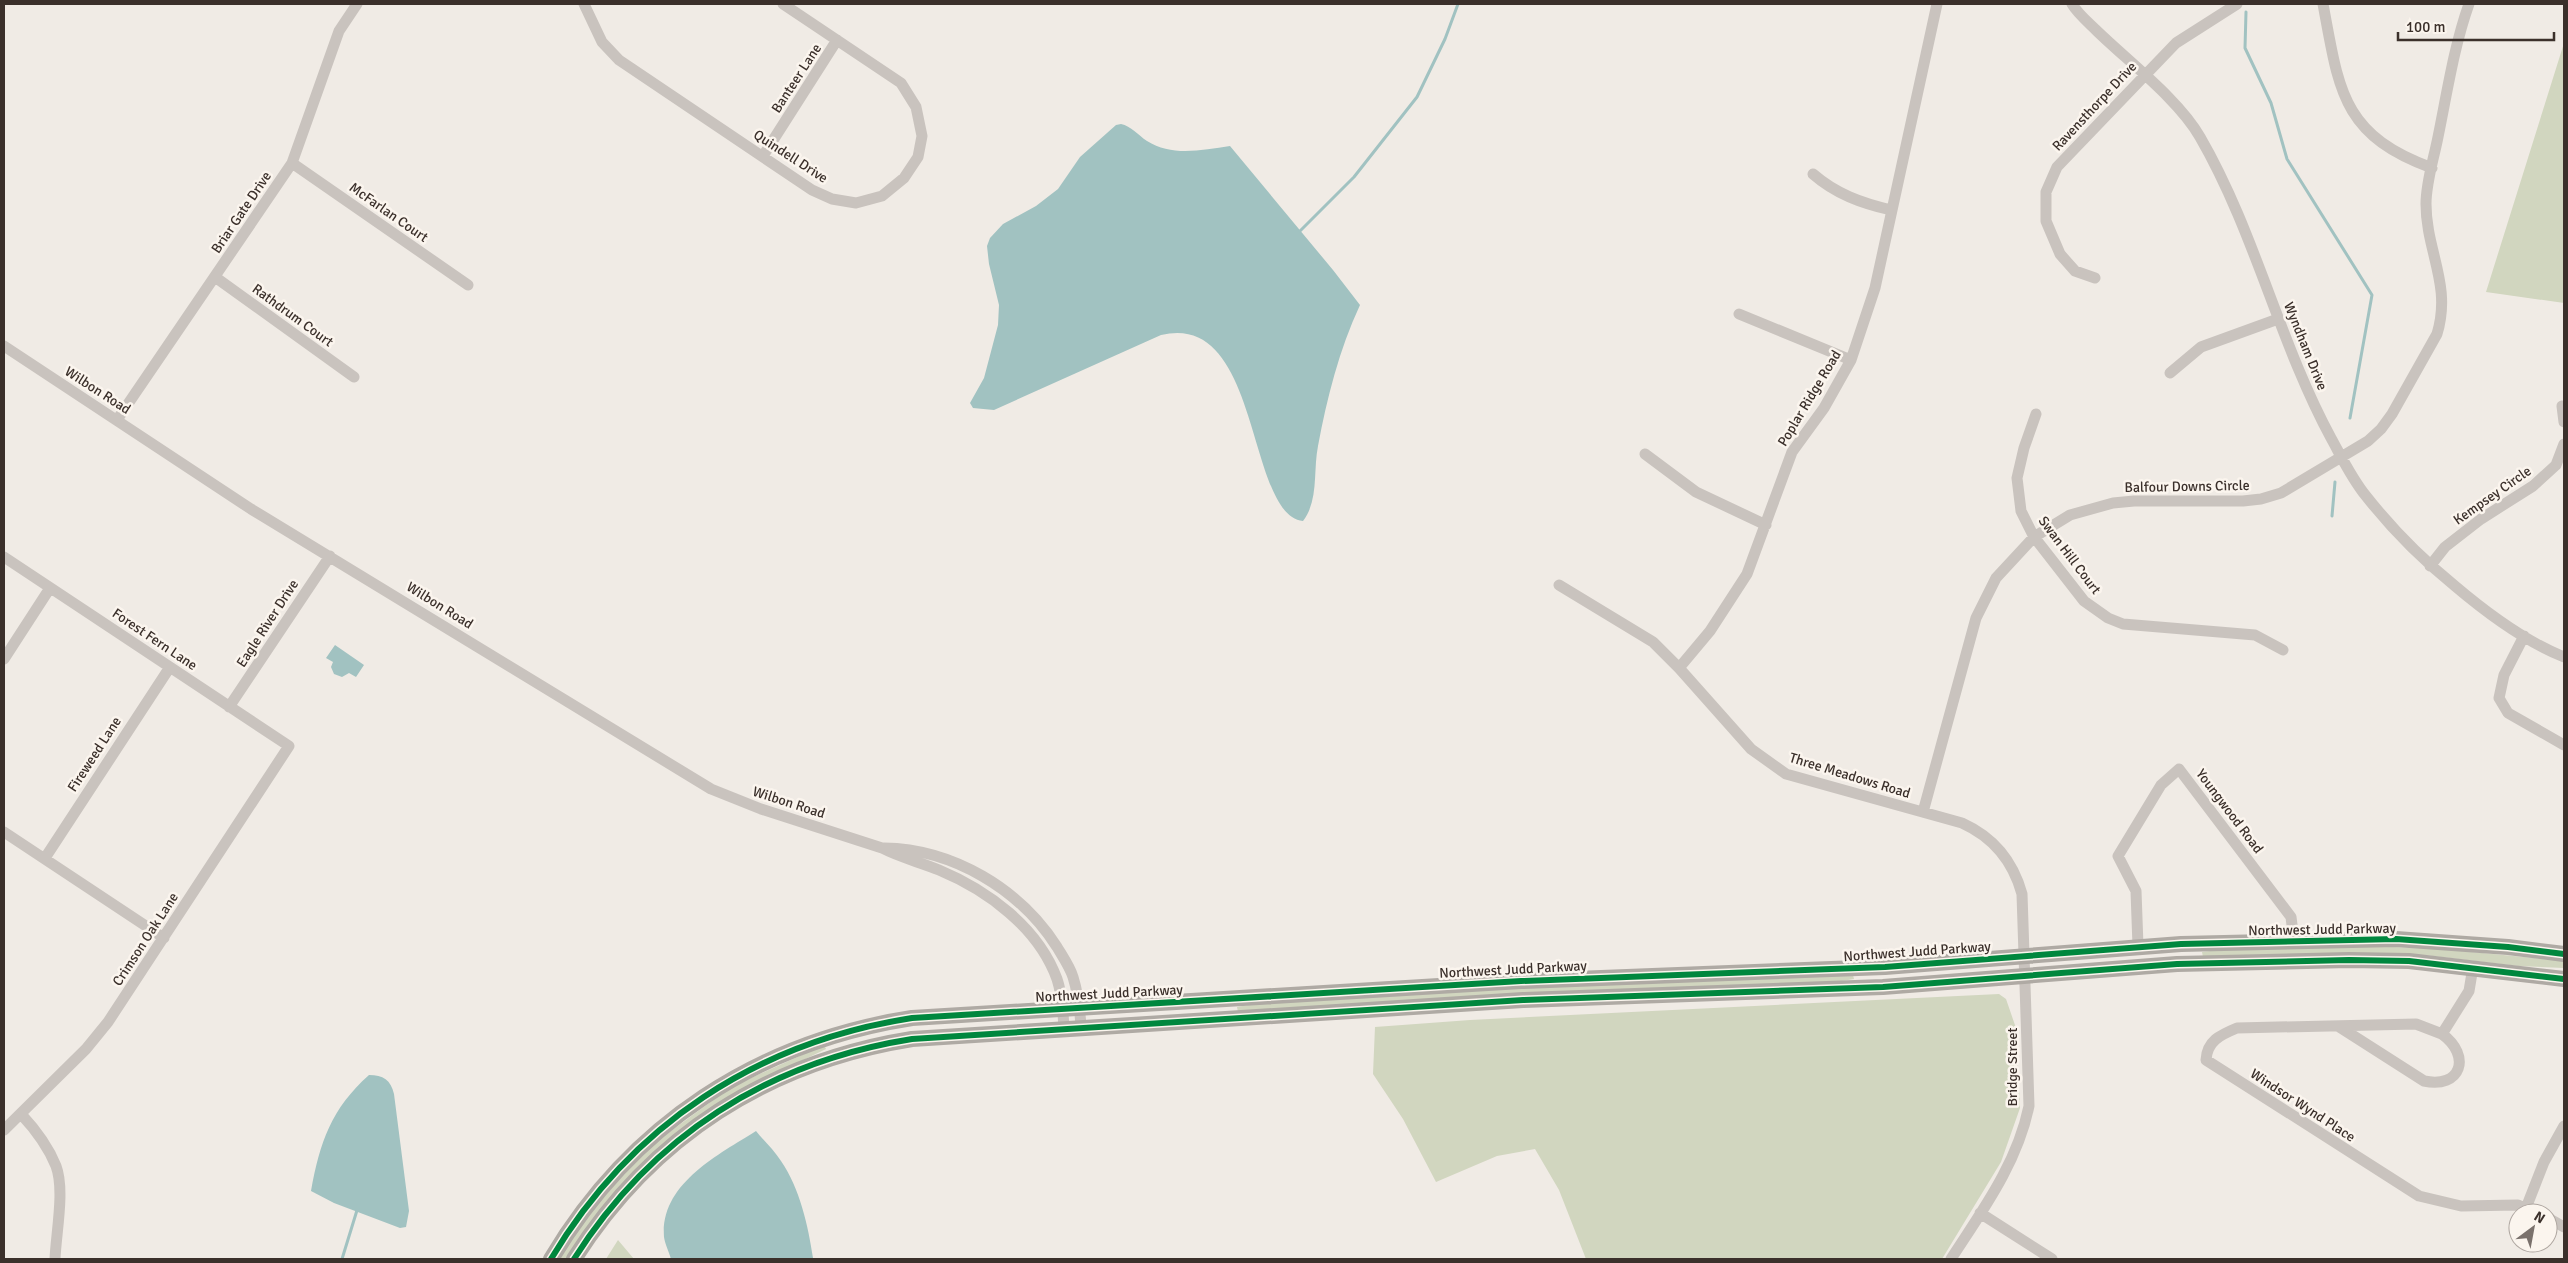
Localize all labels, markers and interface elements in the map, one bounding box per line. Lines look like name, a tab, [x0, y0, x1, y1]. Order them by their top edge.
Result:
scale bar	[2398, 10, 2554, 42]
text: 100 m	[2406, 18, 2446, 36]
street label: Banteer Lane	[768, 40, 825, 116]
street label: Ravensthorpe Drive	[2049, 58, 2140, 155]
street label: Quindell Drive	[750, 126, 831, 187]
street label: Briar Gate Drive	[208, 168, 275, 256]
street label: McFarlan Court	[346, 179, 432, 246]
street label: Rathdrum Court	[249, 280, 337, 351]
street label: Wyndham Drive	[2280, 300, 2331, 393]
street label: Poplar Ridge Road	[1774, 347, 1845, 449]
street label: Wilbon Road	[62, 363, 134, 418]
street label: Kempsey Circle	[2450, 462, 2534, 528]
street label: Balfour Downs Circle	[2124, 477, 2250, 496]
street label: Swan Hill Court	[2035, 513, 2105, 598]
street label: Eagle River Drive	[233, 576, 302, 670]
street label: Wilbon Road	[403, 578, 476, 633]
street label: Forest Fern Lane	[109, 605, 200, 674]
street label: Fireweed Lane	[64, 714, 125, 795]
street label: Three Meadows Road	[1787, 749, 1912, 802]
street label: Youngwood Road	[2192, 766, 2267, 857]
street label: Wilbon Road	[750, 783, 827, 822]
street label: Crimson Oak Lane	[109, 889, 182, 989]
street label: Northwest Judd Parkway	[2248, 920, 2396, 939]
street label: Northwest Judd Parkway	[1843, 938, 1992, 965]
street label: Northwest Judd Parkway	[1439, 957, 1588, 982]
street label: Northwest Judd Parkway	[1035, 981, 1184, 1006]
street label: Bridge Street	[2004, 1027, 2021, 1106]
street label: Windsor Wynd Place	[2247, 1065, 2358, 1146]
north arrow	[2508, 1203, 2558, 1253]
text: N	[2531, 1208, 2548, 1227]

